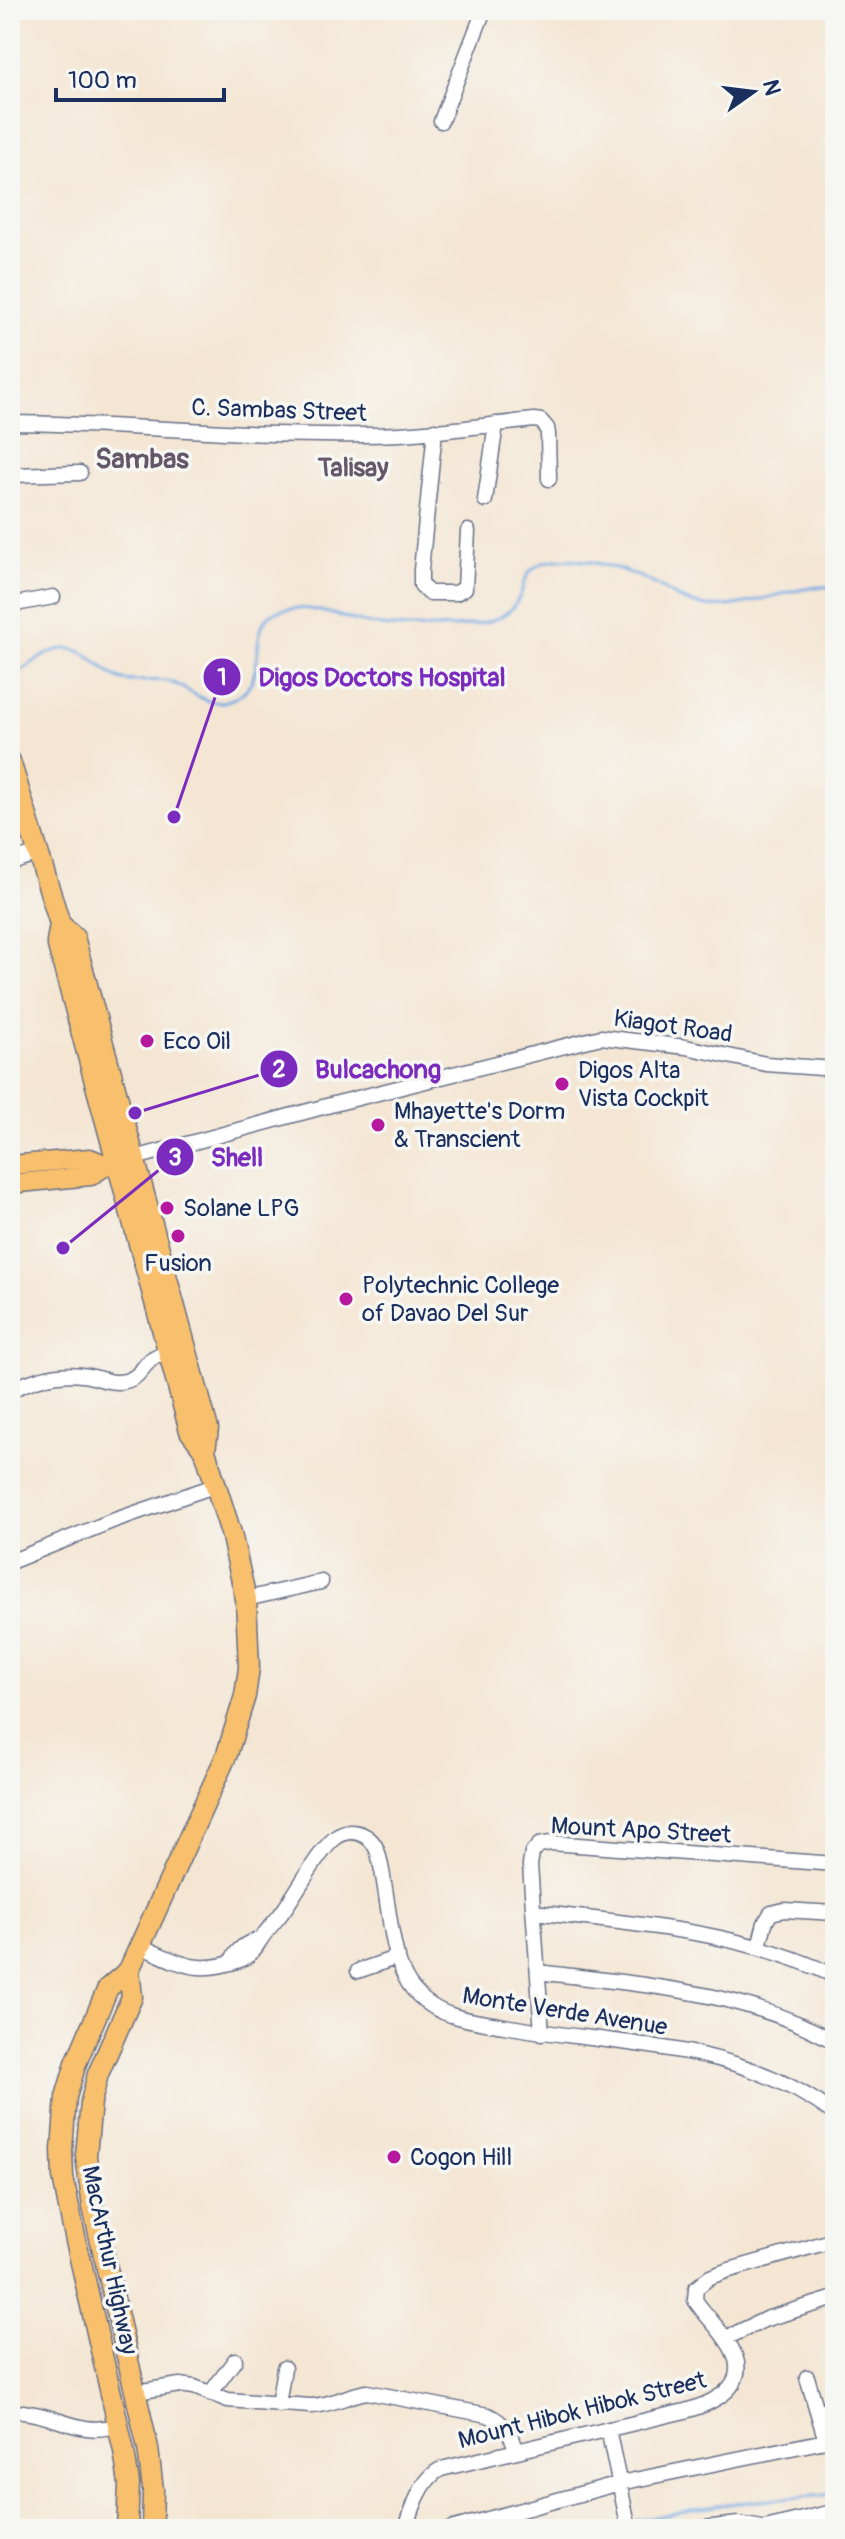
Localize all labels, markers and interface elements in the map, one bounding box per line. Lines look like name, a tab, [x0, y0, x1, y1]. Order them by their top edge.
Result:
scale bar	[56, 52, 224, 102]
north arrow	[713, 52, 793, 132]
text: 100 m	[68, 66, 137, 95]
text: N	[756, 77, 787, 98]
street label: C. Sambas Street	[191, 393, 368, 428]
district label: Sambas	[95, 442, 189, 477]
district label: Talisay	[317, 452, 389, 484]
callout: Digos Doctors Hospital	[202, 652, 521, 702]
text: Digos Doctors Hospital	[258, 662, 506, 694]
text: 1	[217, 663, 227, 692]
street label: Kiagot Road	[612, 1004, 734, 1049]
place label: Eco Oil	[163, 1027, 231, 1056]
marker: Eco Oil	[138, 1032, 156, 1050]
callout: Bulcachong	[259, 1044, 457, 1094]
text: Bulcachong	[315, 1054, 441, 1086]
text: 2	[272, 1055, 286, 1084]
place label: Digos Alta Vista Cockpit	[578, 1056, 709, 1113]
marker: Digos Alta Vista Cockpit	[553, 1075, 571, 1093]
place label: Mhayette's Dorm & Transcient	[394, 1097, 565, 1154]
marker: Mhayette's Dorm & Transcient	[369, 1116, 387, 1134]
callout: Shell	[155, 1132, 279, 1182]
text: Shell	[211, 1142, 263, 1174]
text: 3	[168, 1143, 182, 1172]
place label: Solane LPG	[183, 1194, 299, 1223]
marker: Solane LPG	[158, 1199, 176, 1217]
marker: Fusion	[169, 1227, 187, 1245]
place label: Fusion	[144, 1249, 212, 1278]
place label: Polytechnic College of Davao Del Sur	[362, 1271, 559, 1328]
marker: Polytechnic College of Davao Del Sur	[337, 1290, 355, 1308]
street label: Mount Apo Street	[550, 1811, 732, 1850]
street label: Monte Verde Avenue	[460, 1981, 670, 2042]
place label: Cogon Hill	[410, 2143, 512, 2172]
marker: Cogon Hill	[385, 2148, 403, 2166]
street label: MacArthur Highway	[75, 2163, 144, 2357]
street label: Mount Hibok Hibok Street	[455, 2366, 709, 2455]

